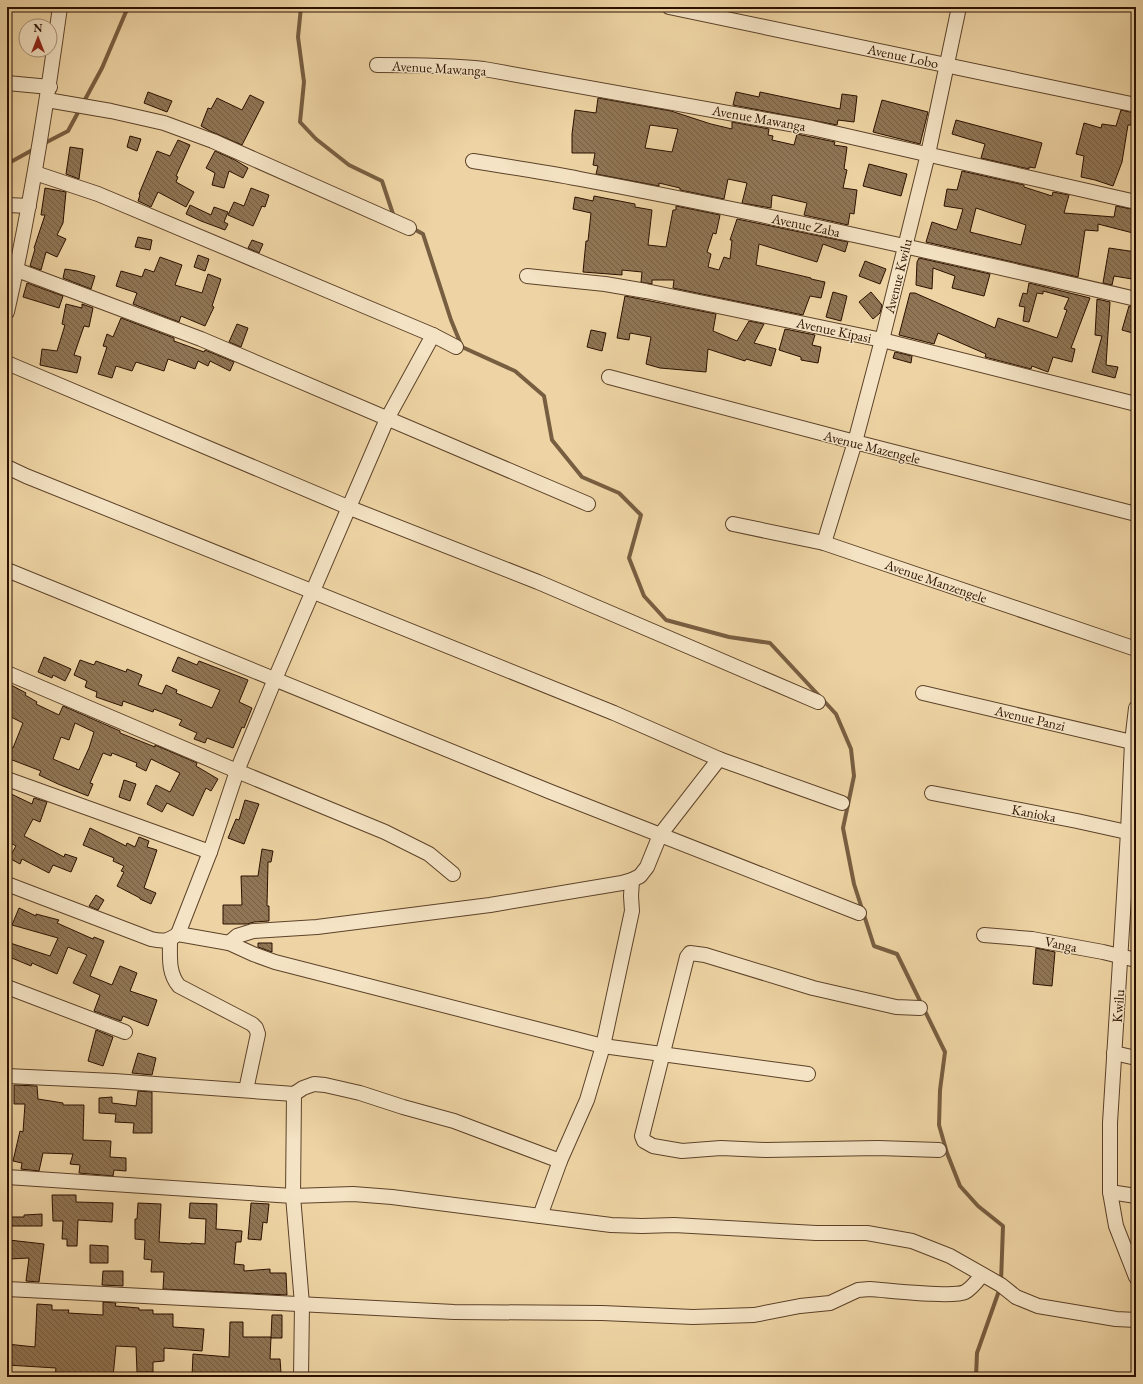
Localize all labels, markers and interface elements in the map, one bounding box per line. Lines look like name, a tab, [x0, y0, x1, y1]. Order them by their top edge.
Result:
north arrow	[18, 18, 58, 58]
text: N	[34, 21, 43, 35]
street label: Avenue Lobo	[865, 39, 940, 72]
street label: Avenue Mawanga	[390, 56, 487, 79]
street label: Avenue Mawanga	[710, 101, 808, 135]
street label: Avenue Zaba	[769, 209, 842, 241]
street label: Avenue Kwilu	[880, 236, 916, 316]
street label: Avenue Kipasi	[794, 313, 874, 347]
street label: Avenue Mazengele	[821, 426, 923, 468]
street label: Avenue Manzengele	[882, 555, 990, 607]
street label: Avenue Panzi	[992, 701, 1068, 735]
street label: Kanioka	[1010, 800, 1058, 826]
street label: Vanga	[1043, 932, 1079, 956]
street label: Kwilu	[1108, 988, 1128, 1023]

